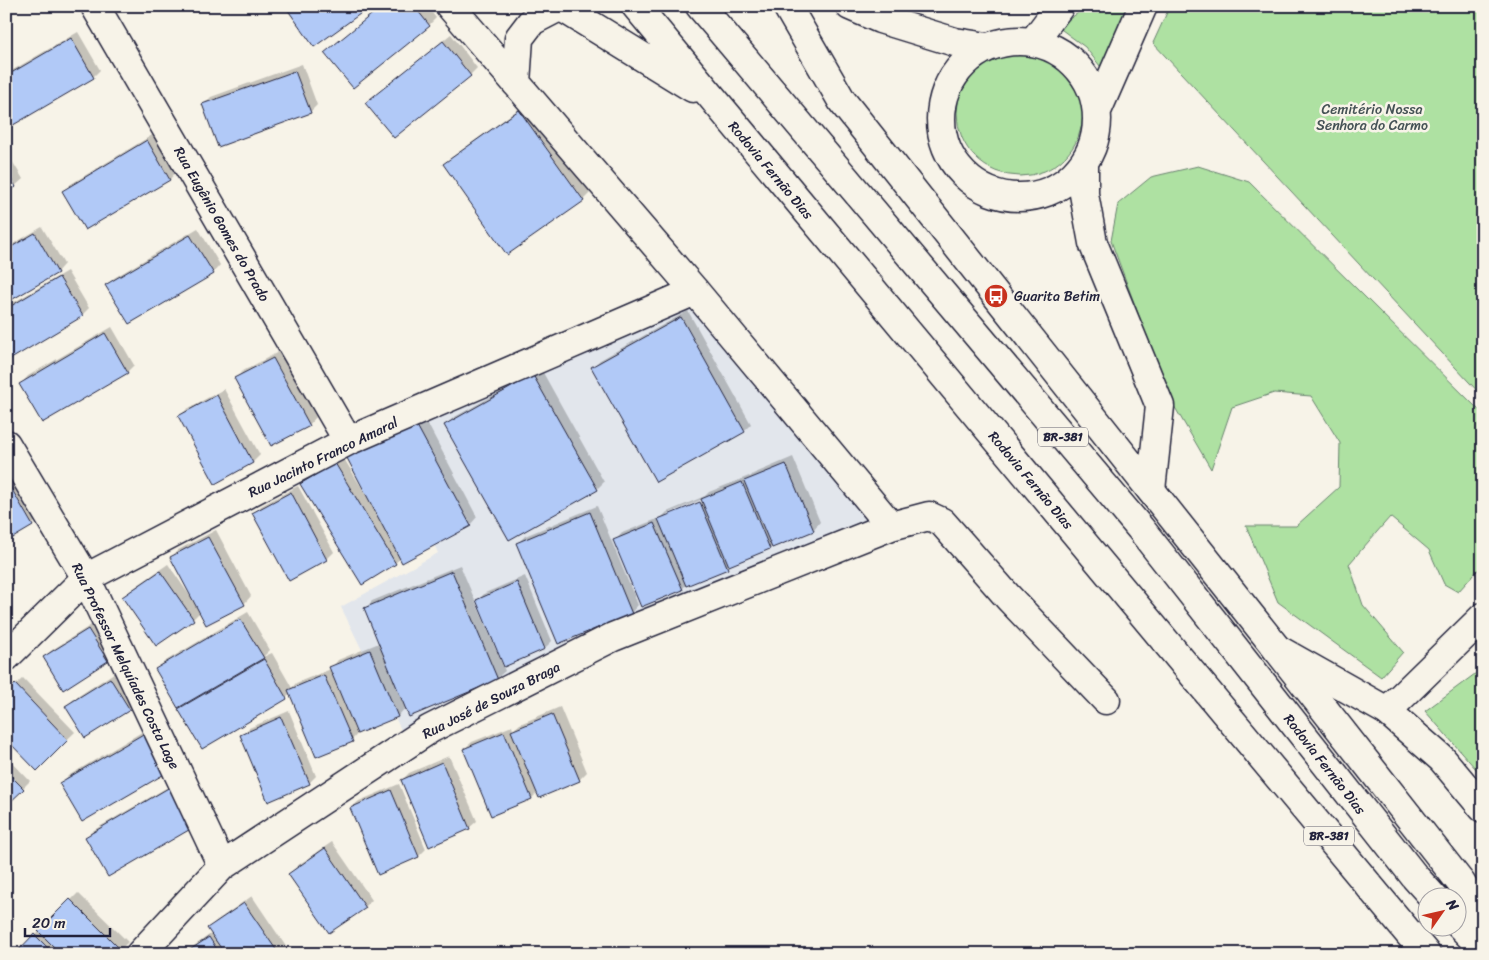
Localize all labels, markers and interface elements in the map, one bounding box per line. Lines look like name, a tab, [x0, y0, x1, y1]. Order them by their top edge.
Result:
park label: Cemitério Nossa Senhora do Carmo	[1316, 97, 1428, 138]
street label: Rodovia Fernão Dias	[722, 115, 820, 226]
street label: Rua Eugênio Gomes do Prado	[167, 142, 276, 307]
bus stop icon: Guarita Betim	[983, 283, 1009, 309]
place label: Guarita Betim	[1014, 284, 1100, 309]
street label: Rua Jacinto Franco Amaral	[244, 410, 404, 505]
street label: Rodovia Fernão Dias	[982, 425, 1080, 536]
road number: BR-381	[1038, 428, 1088, 447]
street label: Rua Professor Melquíades Costa Lage	[65, 559, 187, 774]
street label: Rua José de Souza Braga	[418, 655, 565, 746]
street label: Rodovia Fernão Dias	[1277, 708, 1373, 821]
road number: BR-381	[1304, 826, 1354, 846]
north arrow	[1416, 888, 1466, 938]
text: N	[1439, 893, 1466, 916]
scale bar	[25, 905, 110, 937]
text: 20 m	[32, 910, 66, 936]

